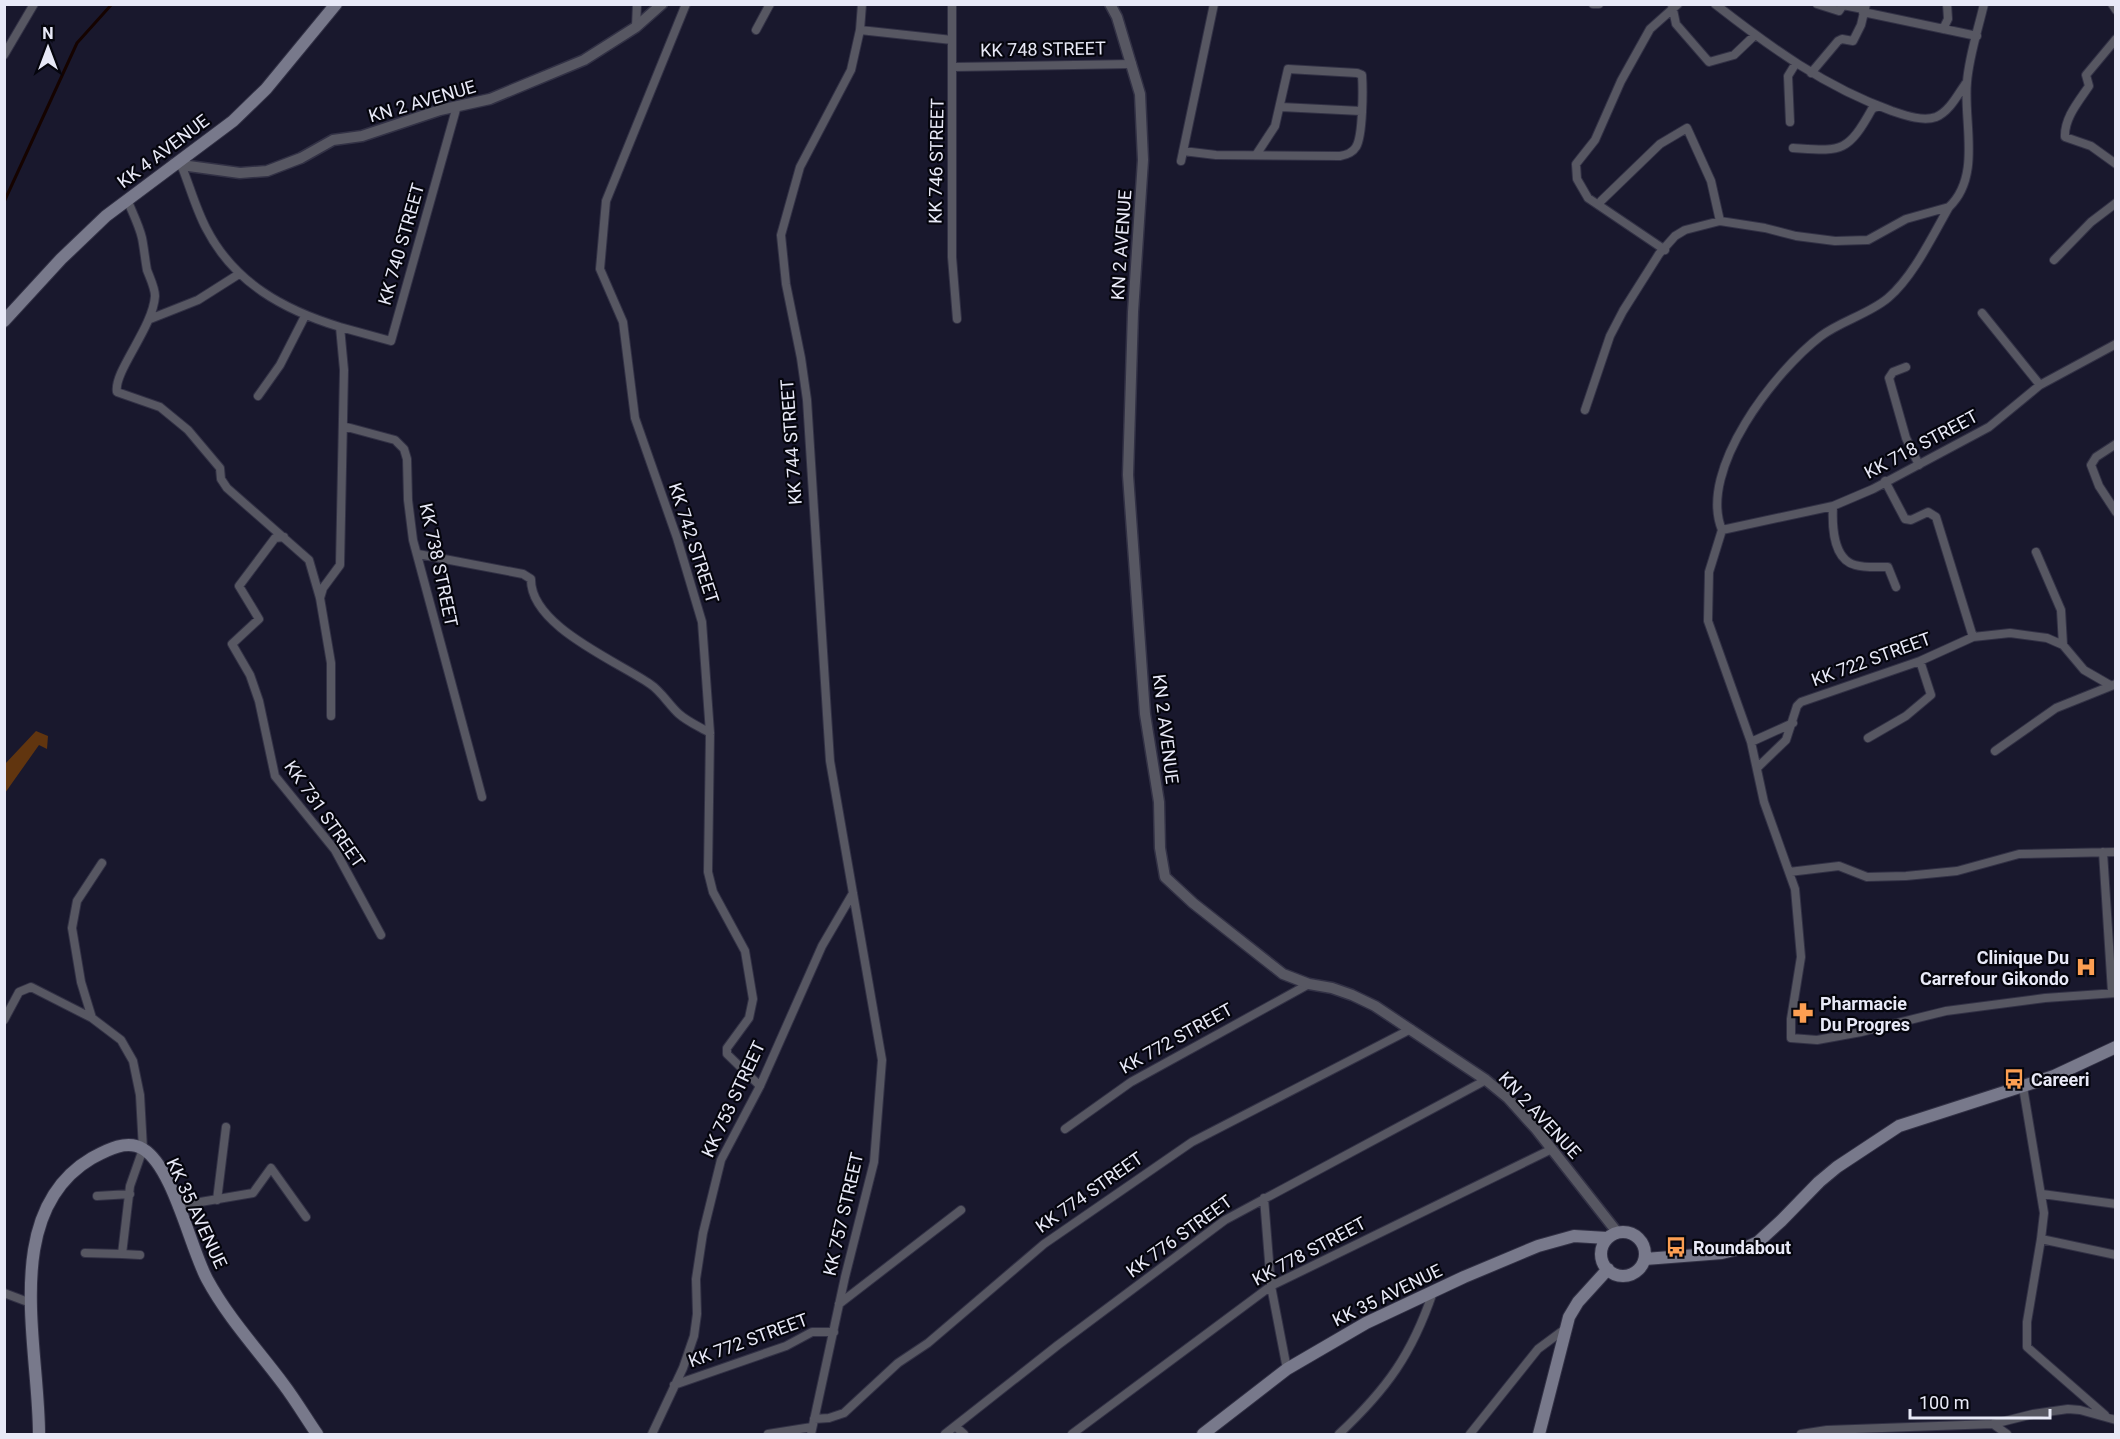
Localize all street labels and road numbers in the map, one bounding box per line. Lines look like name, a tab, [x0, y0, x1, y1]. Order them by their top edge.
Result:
street label: KK 748 STREET	[980, 37, 1106, 61]
street label: KN 2 AVENUE	[366, 76, 478, 126]
street label: KK 746 STREET	[924, 98, 948, 224]
street label: KK 4 AVENUE	[113, 110, 213, 192]
street label: KK 740 STREET	[374, 180, 428, 307]
street label: KN 2 AVENUE	[1107, 189, 1135, 301]
street label: KK 744 STREET	[776, 378, 806, 505]
street label: KK 718 STREET	[1861, 405, 1982, 483]
street label: KK 742 STREET	[665, 480, 723, 606]
street label: KK 738 STREET	[416, 501, 462, 629]
street label: KK 722 STREET	[1808, 628, 1934, 690]
street label: KN 2 AVENUE	[1149, 673, 1183, 785]
street label: KK 731 STREET	[280, 756, 370, 872]
street label: KK 772 STREET	[1116, 998, 1236, 1078]
street label: KK 753 STREET	[697, 1037, 769, 1160]
street label: KN 2 AVENUE	[1495, 1067, 1585, 1163]
street label: KK 774 STREET	[1031, 1147, 1147, 1237]
street label: KK 757 STREET	[819, 1150, 867, 1278]
street label: KK 35 AVENUE	[162, 1155, 232, 1271]
street label: KK 776 STREET	[1122, 1190, 1236, 1281]
street label: KK 778 STREET	[1249, 1212, 1370, 1290]
street label: KK 35 AVENUE	[1329, 1259, 1445, 1331]
street label: KK 772 STREET	[685, 1309, 811, 1371]

